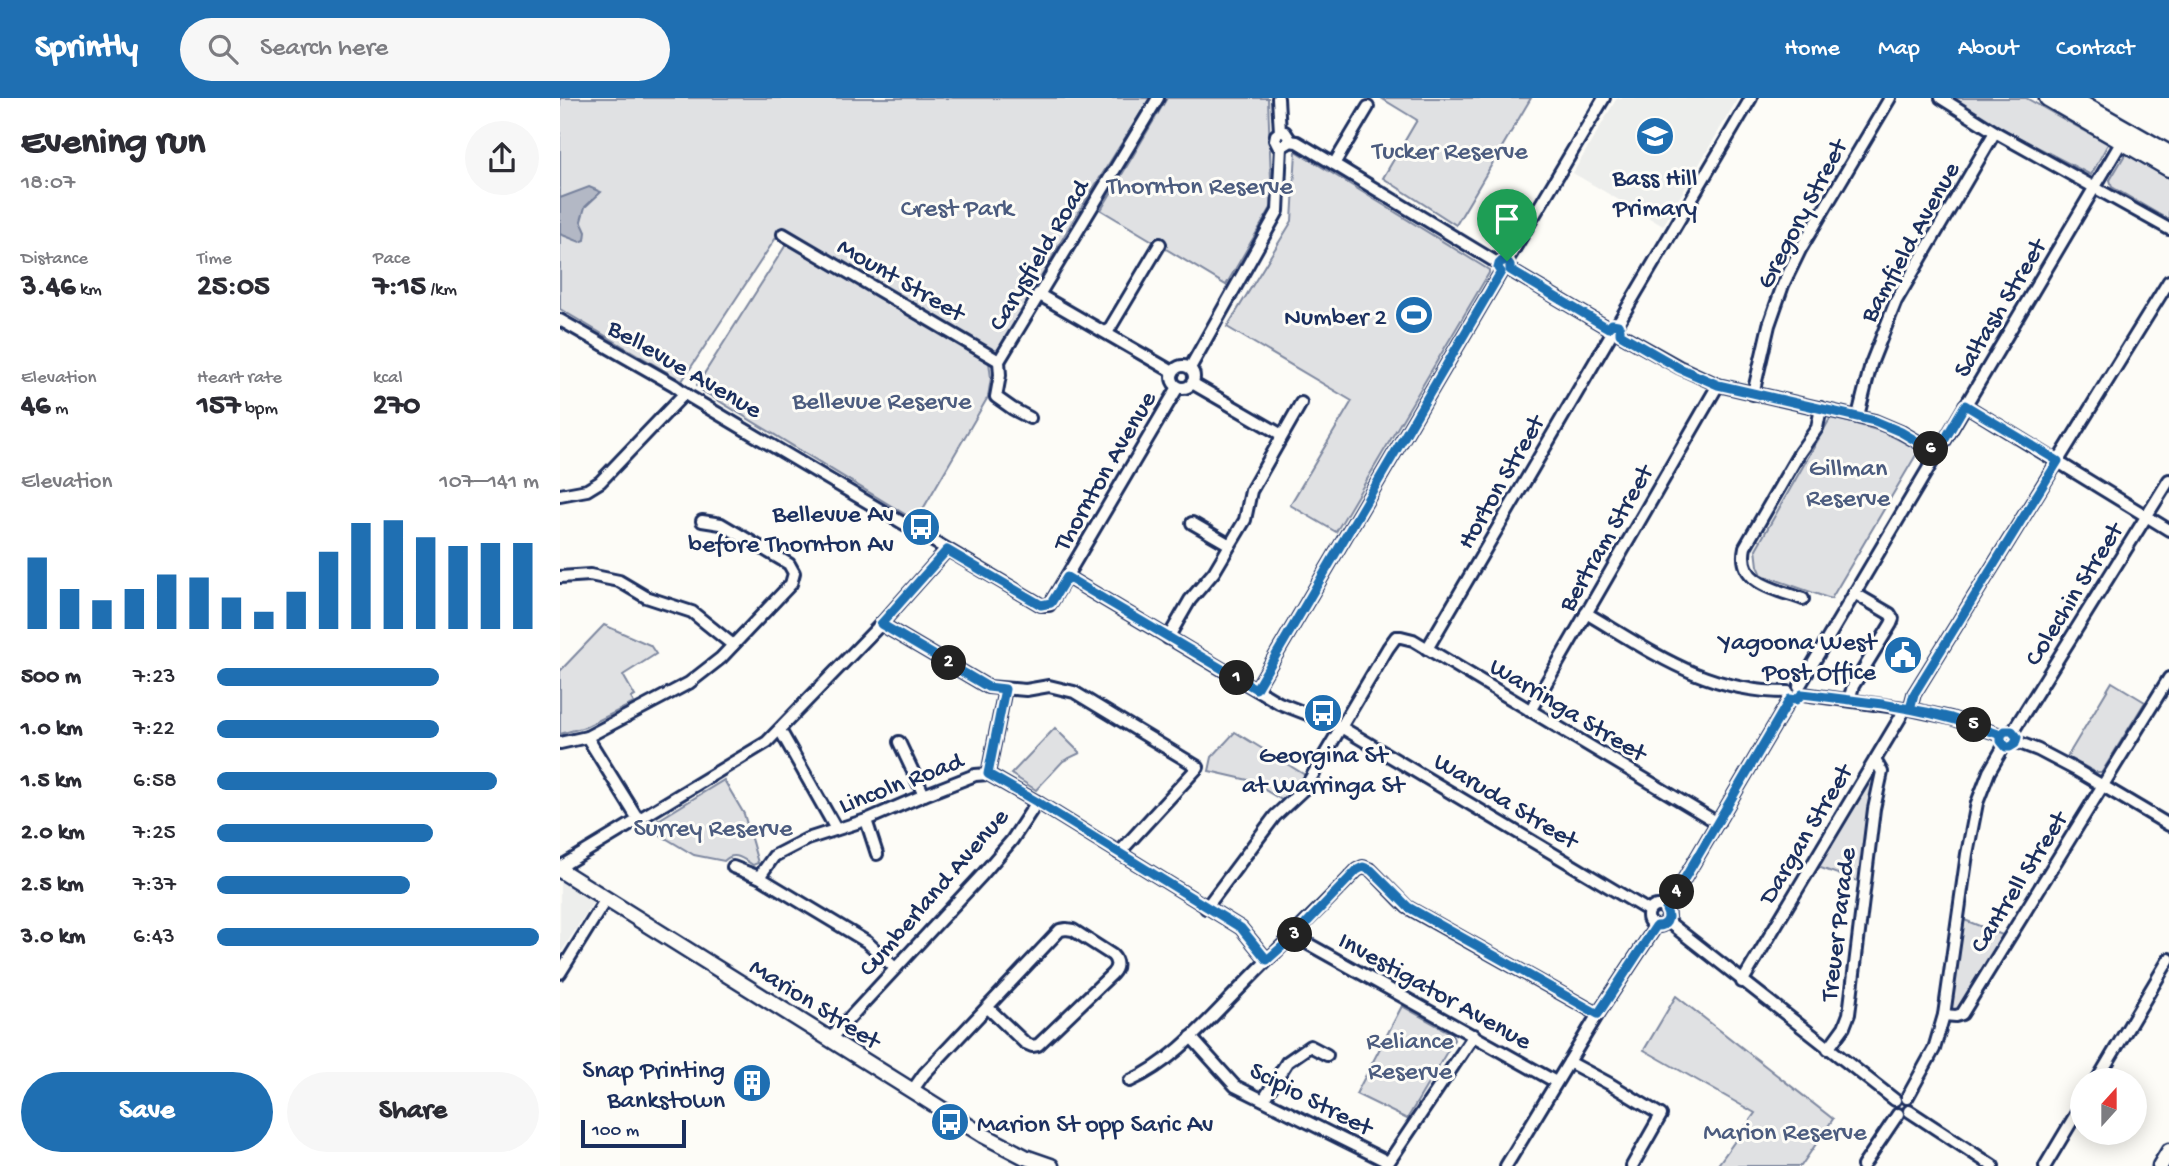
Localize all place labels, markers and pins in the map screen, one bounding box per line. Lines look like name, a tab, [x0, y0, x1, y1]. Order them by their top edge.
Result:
school or university icon: Bass Hill Primary	[1634, 115, 1676, 157]
place label: Bass Hill Primary	[1612, 165, 1697, 226]
pin	[1477, 189, 1537, 261]
sports icon: Number 2	[1393, 294, 1435, 336]
place label: Number 2	[1284, 304, 1387, 335]
pin: 6	[1914, 432, 1948, 466]
place label: Bellevue Av before Thornton Av	[688, 501, 894, 562]
bus stop icon: Bellevue Av before Thornton Av	[900, 506, 942, 548]
place label: Yagoona West Post Office	[1717, 629, 1878, 690]
public building icon: Yagoona West Post Office	[1882, 634, 1924, 676]
pin: 2	[932, 646, 966, 680]
pin: 1	[1220, 660, 1254, 696]
bus stop icon: Georgina St at Warringa St	[1302, 692, 1344, 734]
pin: 5	[1956, 708, 1992, 742]
place label: Georgina St at Warringa St	[1242, 742, 1406, 803]
pin: 4	[1660, 874, 1694, 910]
pin: 3	[1278, 918, 1312, 952]
place label: Snap Printing Bankstown	[582, 1057, 726, 1118]
building icon: Snap Printing Bankstown	[731, 1062, 773, 1104]
bus stop icon: Marion St opp Saric Av	[929, 1101, 971, 1143]
place label: Marion St opp Saric Av	[977, 1111, 1214, 1142]

